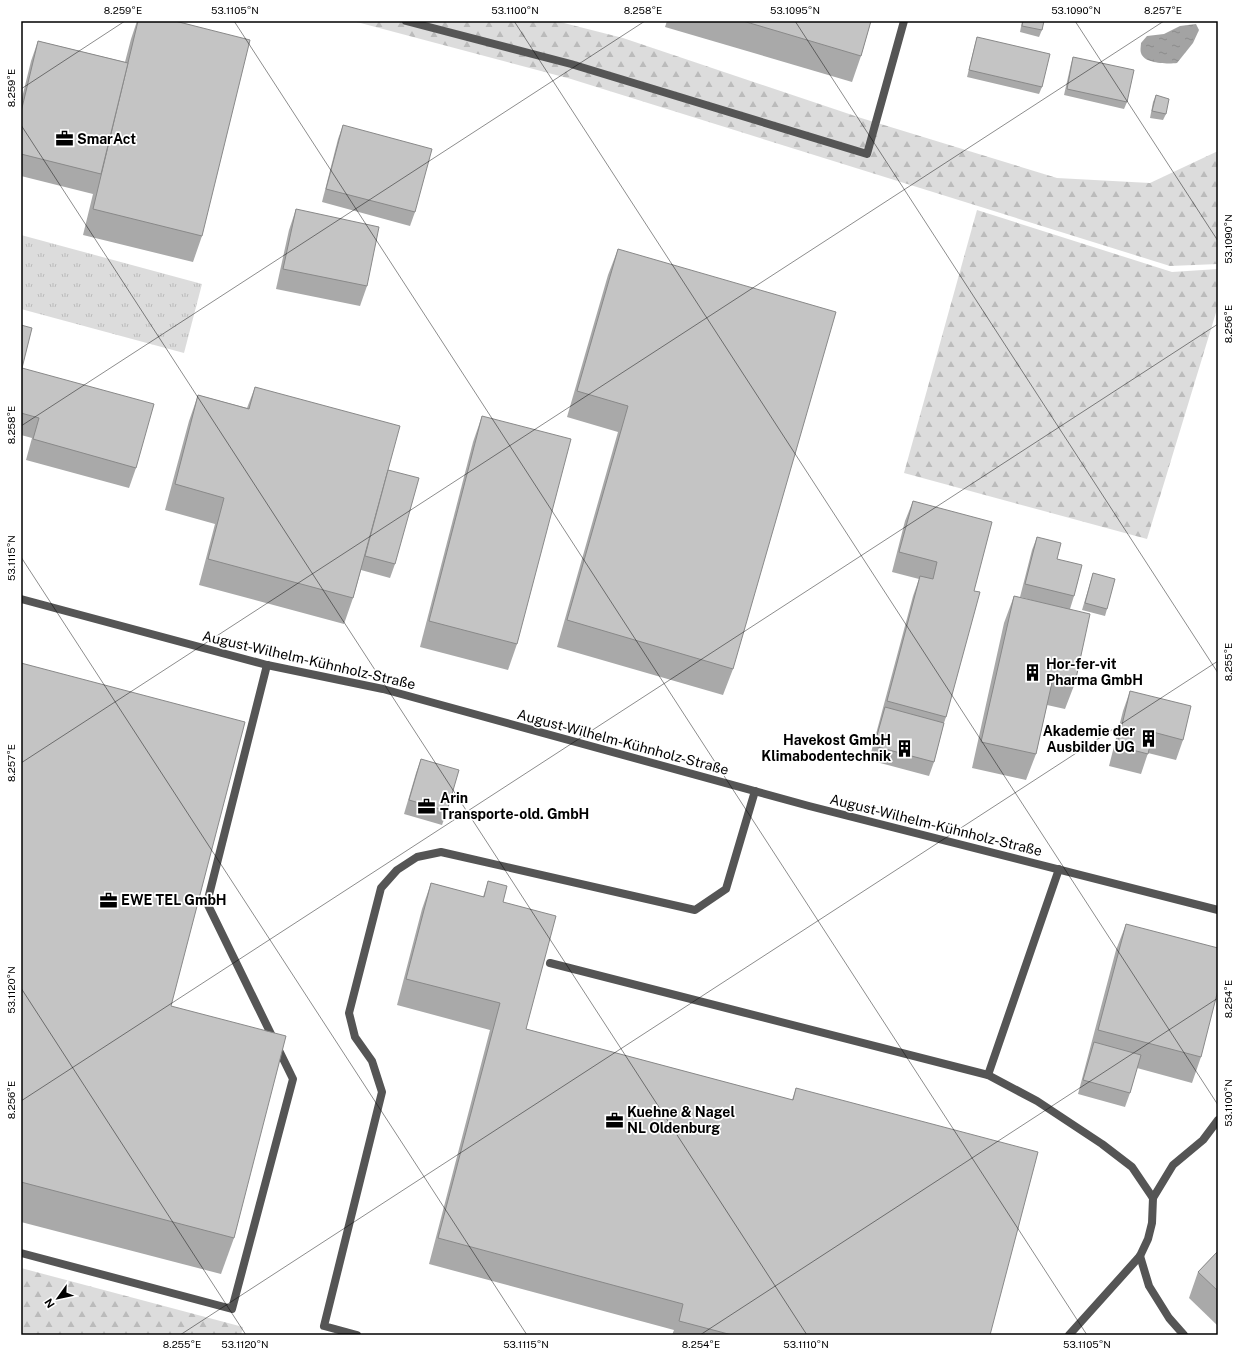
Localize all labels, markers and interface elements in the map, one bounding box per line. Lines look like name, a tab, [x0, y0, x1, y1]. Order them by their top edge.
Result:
text: 8.259°E	[104, 4, 142, 16]
text: 53.1105°N	[211, 4, 259, 16]
text: 53.1100°N	[491, 4, 539, 16]
text: 8.258°E	[624, 4, 662, 16]
text: 53.1095°N	[770, 4, 820, 16]
text: 53.1090°N	[1051, 4, 1101, 16]
text: 8.257°E	[1144, 4, 1182, 16]
text: 8.259°E	[5, 69, 17, 107]
office icon: SmarAct	[54, 129, 74, 149]
place label: SmarAct	[77, 131, 136, 147]
text: 53.1090°N	[1222, 214, 1234, 264]
text: 8.256°E	[1222, 305, 1234, 343]
text: 8.258°E	[5, 406, 17, 444]
text: 53.1115°N	[5, 535, 17, 581]
street label: August-Wilhelm-Kühnholz-Straße	[201, 628, 417, 692]
text: 8.255°E	[1222, 643, 1234, 681]
place label: Hor-fer-vit Pharma GmbH	[1046, 656, 1143, 688]
building icon: Hor-fer-vit Pharma GmbH	[1023, 662, 1043, 682]
street label: August-Wilhelm-Kühnholz-Straße	[516, 706, 731, 778]
place label: Akademie der Ausbilder UG	[1043, 723, 1135, 755]
building icon: Akademie der Ausbilder UG	[1138, 729, 1158, 749]
place label: Havekost GmbH Klimabodentechnik	[761, 732, 891, 764]
building icon: Havekost GmbH Klimabodentechnik	[894, 738, 914, 758]
text: 8.257°E	[5, 744, 17, 782]
place label: Arin Transporte-old. GmbH	[440, 790, 589, 822]
street label: August-Wilhelm-Kühnholz-Straße	[828, 791, 1044, 859]
office icon: Arin Transporte-old. GmbH	[417, 796, 437, 816]
office icon: EWE TEL GmbH	[98, 890, 118, 910]
place label: EWE TEL GmbH	[121, 892, 227, 908]
text: 53.1120°N	[5, 966, 17, 1014]
text: 8.254°E	[1222, 980, 1234, 1018]
text: 53.1100°N	[1222, 1079, 1234, 1127]
text: 8.256°E	[5, 1081, 17, 1119]
place label: Kuehne & Nagel NL Oldenburg	[627, 1104, 735, 1136]
office icon: Kuehne & Nagel NL Oldenburg	[604, 1110, 624, 1130]
north arrow	[38, 1278, 78, 1318]
text: N	[42, 1297, 57, 1310]
text: 8.255°E	[163, 1338, 201, 1350]
text: 53.1120°N	[221, 1338, 269, 1350]
text: 53.1115°N	[503, 1338, 549, 1350]
text: 8.254°E	[682, 1338, 720, 1350]
text: 53.1110°N	[783, 1338, 829, 1350]
text: 53.1105°N	[1063, 1338, 1111, 1350]

